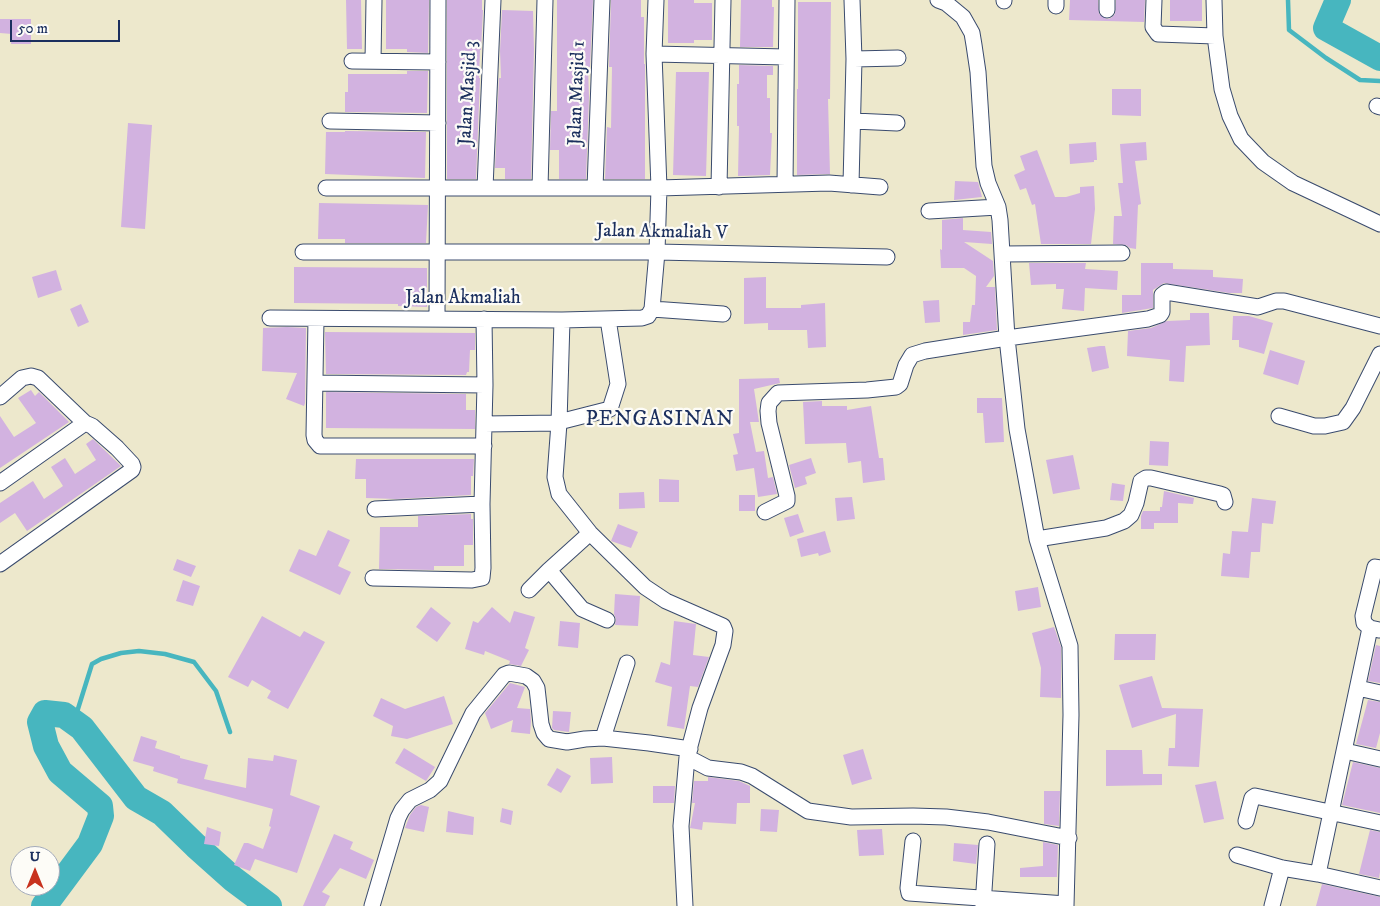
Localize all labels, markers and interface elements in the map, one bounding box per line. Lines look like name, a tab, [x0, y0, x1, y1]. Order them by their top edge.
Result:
scale bar	[12, 10, 122, 42]
text: 50 m	[18, 19, 48, 38]
street label: Jalan Masjid 3	[455, 40, 483, 146]
street label: Jalan Masjid 1	[565, 40, 591, 146]
street label: Jalan Akmaliah V	[596, 220, 728, 246]
street label: Jalan Akmaliah	[405, 288, 521, 310]
district label: PENGASINAN	[584, 408, 736, 434]
north arrow	[10, 846, 60, 896]
text: U	[30, 848, 40, 866]

